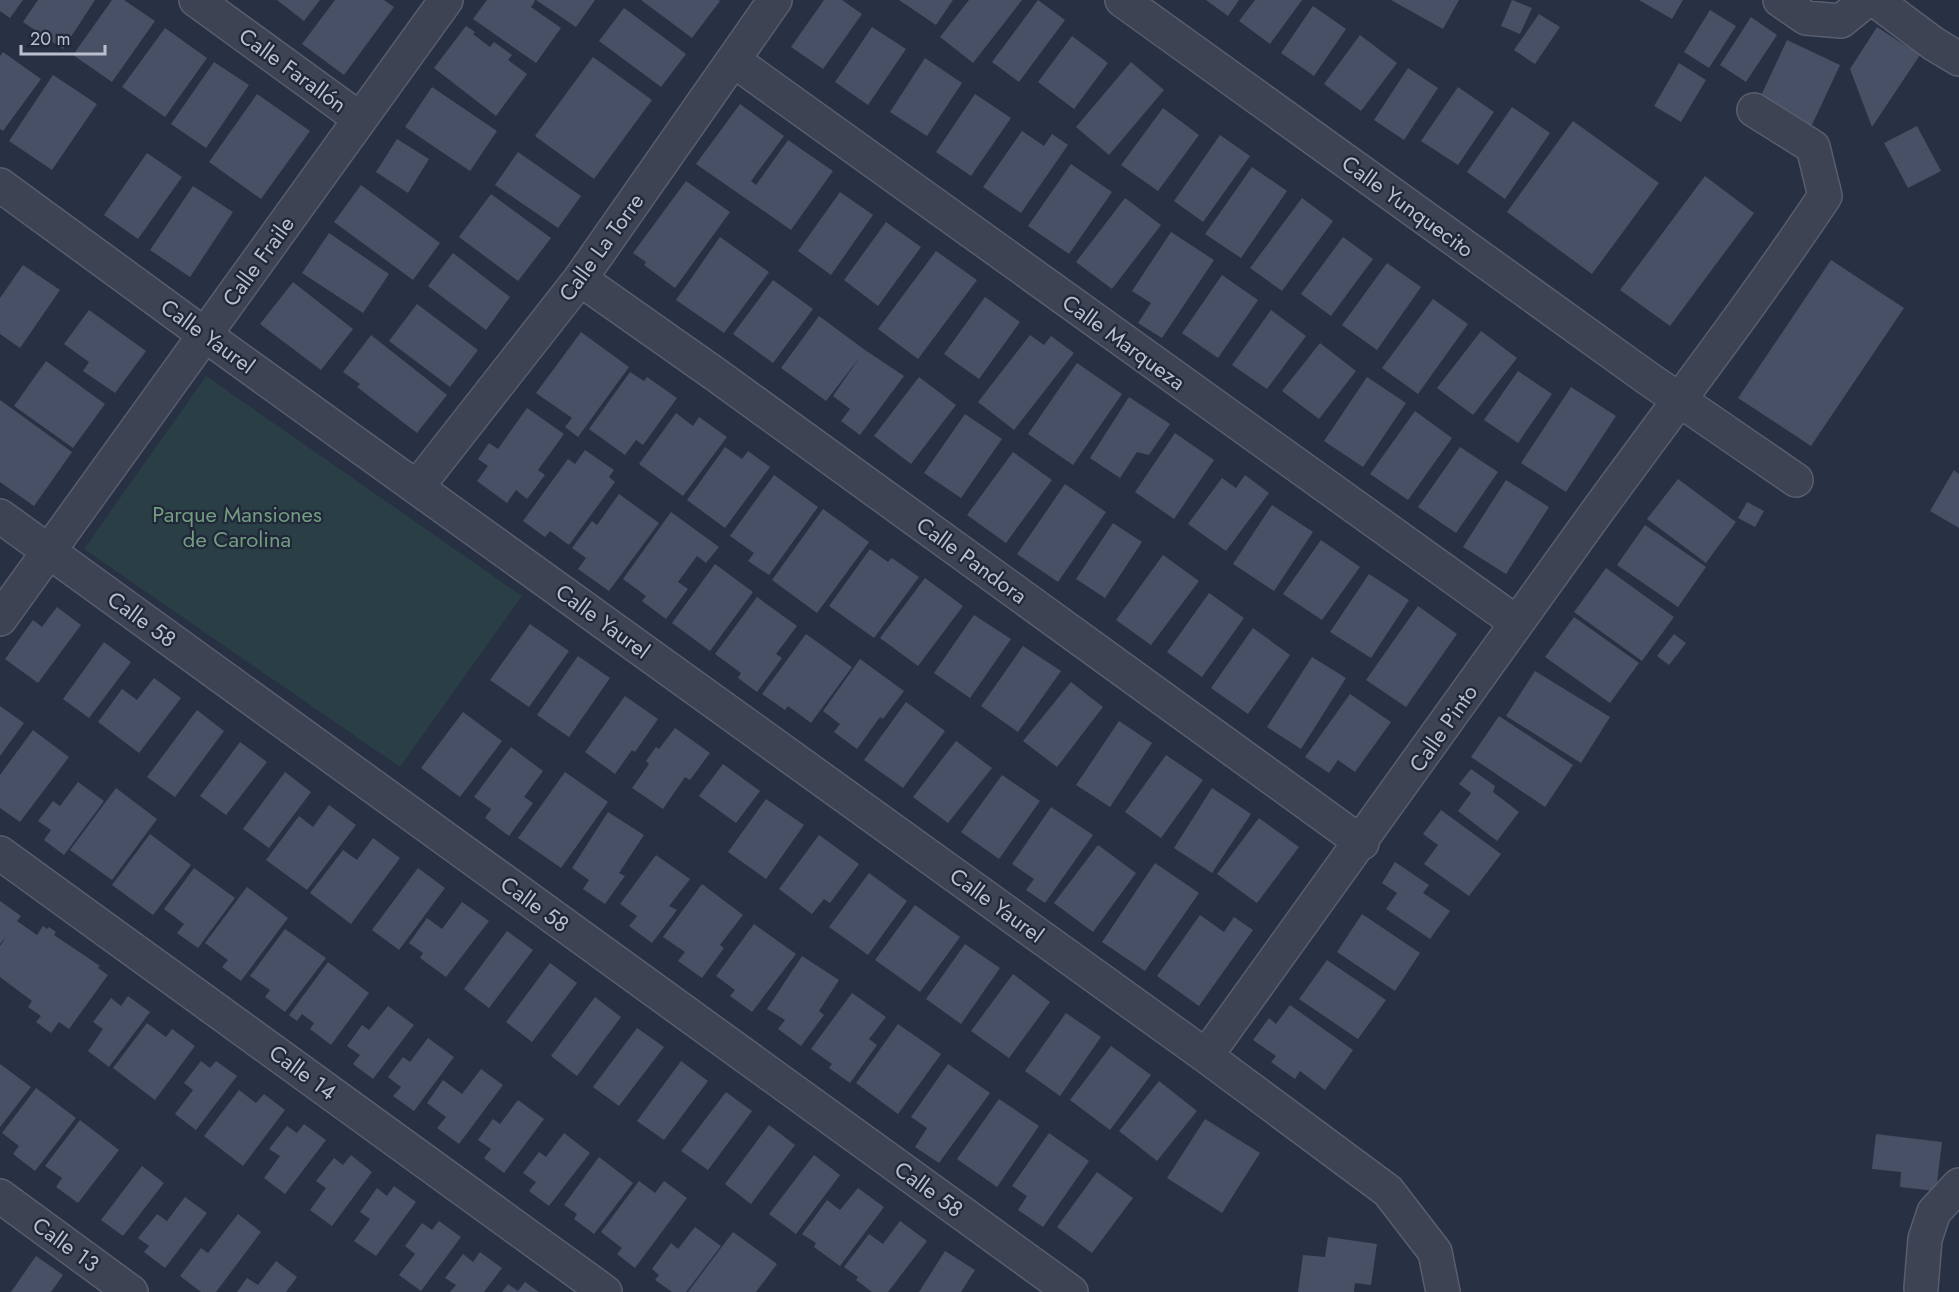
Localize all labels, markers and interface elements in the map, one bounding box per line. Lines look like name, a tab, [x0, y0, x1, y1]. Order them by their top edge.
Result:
scale bar	[21, 18, 105, 56]
street label: Calle Farallón	[232, 20, 354, 120]
text: 20 m	[30, 26, 70, 52]
street label: Calle Yunquecito	[1335, 147, 1481, 265]
street label: Calle La Torre	[551, 186, 651, 308]
street label: Calle Fraile	[214, 209, 302, 313]
street label: Calle Marqueza	[1056, 286, 1192, 398]
street label: Calle Yaurel	[154, 291, 262, 381]
park label: Parque Mansiones de Carolina	[152, 498, 322, 555]
street label: Calle Pandora	[910, 509, 1034, 611]
street label: Calle Yaurel	[549, 576, 657, 666]
street label: Calle 58	[101, 583, 183, 655]
street label: Calle Pinto	[1401, 678, 1485, 778]
street label: Calle Yaurel	[943, 860, 1051, 950]
street label: Calle 58	[494, 868, 576, 940]
street label: Calle 14	[263, 1037, 343, 1108]
street label: Calle 58	[888, 1153, 970, 1225]
street label: Calle 13	[26, 1209, 106, 1279]

